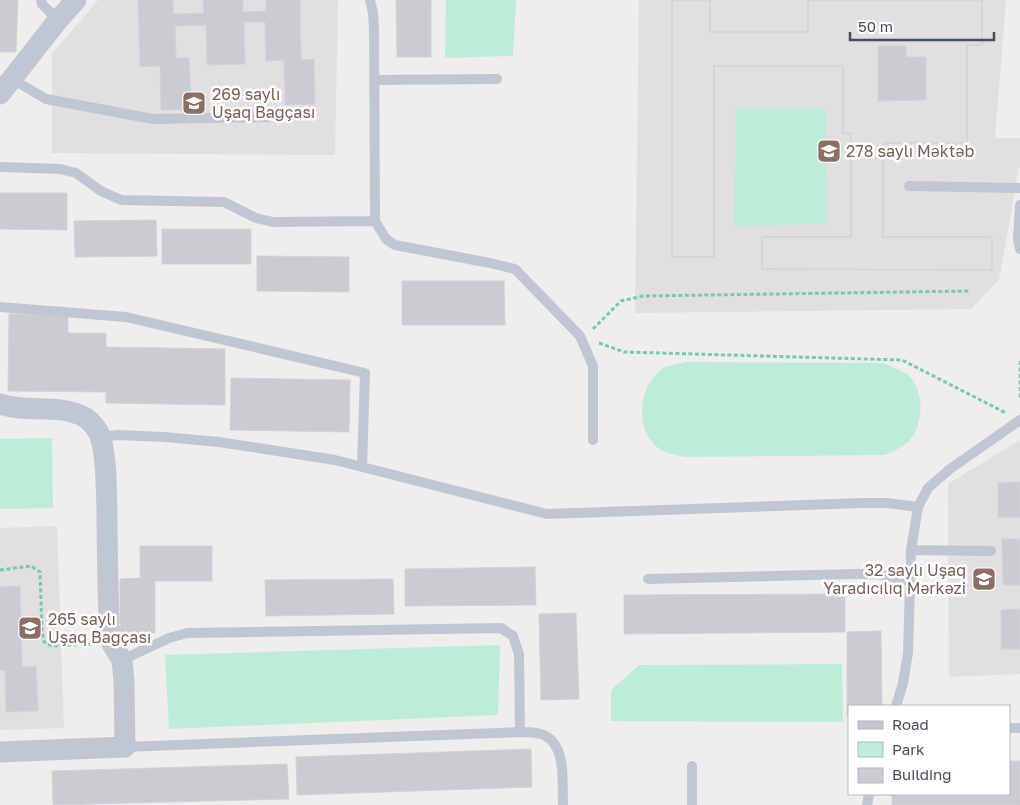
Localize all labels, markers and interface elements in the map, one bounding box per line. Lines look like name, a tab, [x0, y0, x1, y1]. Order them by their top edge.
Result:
scale bar	[850, 10, 994, 42]
text: 50 m	[858, 17, 893, 35]
place label: 269 saylı Uşaq Bağçası	[212, 84, 315, 122]
school or university icon: 269 saylı Uşaq Bağçası	[181, 90, 207, 116]
school or university icon: 278 saylı Məktəb	[816, 138, 842, 164]
place label: 278 saylı Məktəb	[846, 141, 974, 161]
place label: 32 saylı Uşaq Yaradıcılıq Mərkəzi	[823, 560, 966, 598]
school or university icon: 32 saylı Uşaq Yaradıcılıq Mərkəzi	[971, 566, 997, 592]
place label: 265 saylı Uşaq Bağçası	[48, 609, 151, 647]
school or university icon: 265 saylı Uşaq Bağçası	[17, 615, 43, 641]
legend	[848, 705, 1010, 795]
text: Road	[892, 715, 929, 733]
text: Park	[892, 740, 925, 758]
text: Building	[892, 765, 952, 783]

